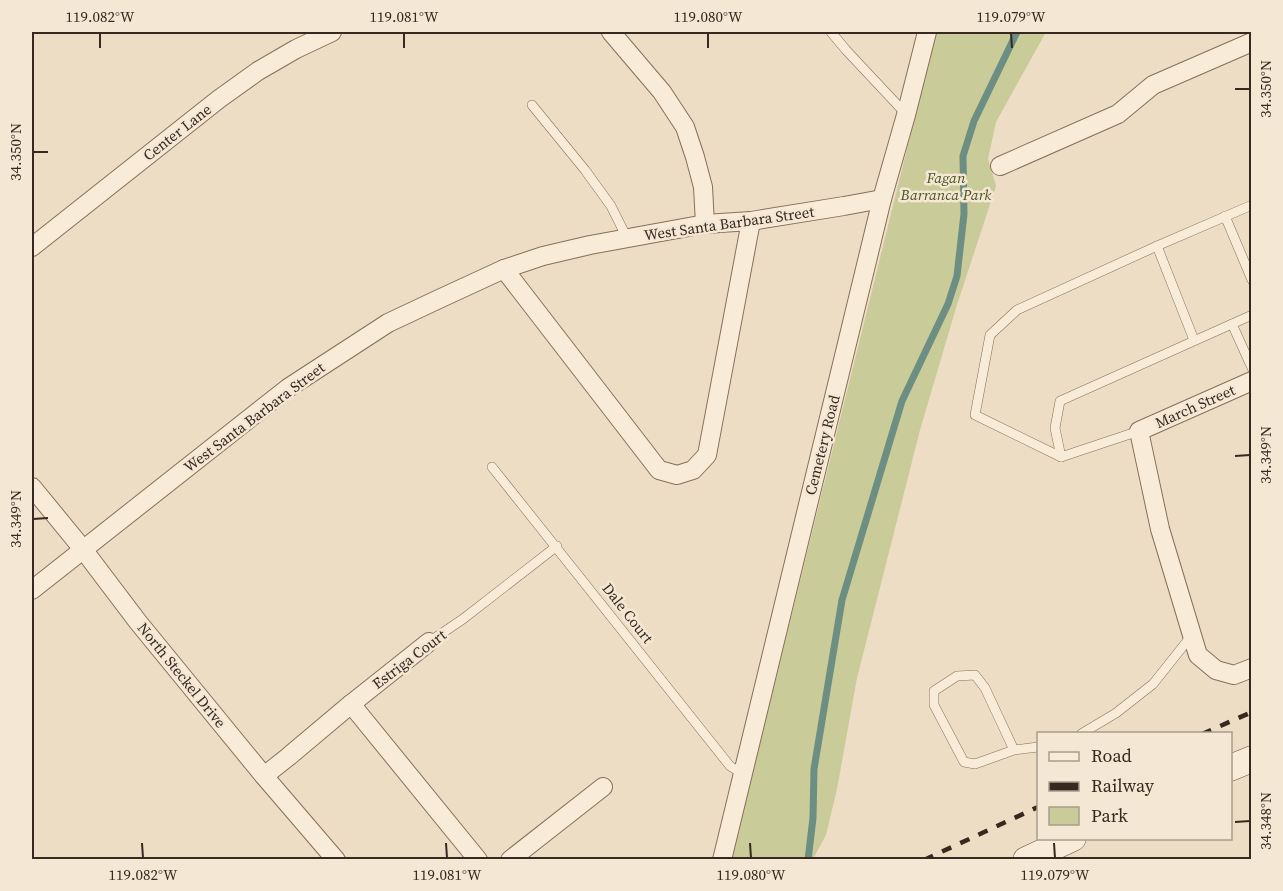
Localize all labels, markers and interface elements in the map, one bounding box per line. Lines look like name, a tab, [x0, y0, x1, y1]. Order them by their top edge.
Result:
text: 119.082°W	[66, 6, 135, 27]
text: 119.081°W	[370, 6, 439, 27]
text: 119.080°W	[674, 6, 743, 27]
text: 119.079°W	[977, 6, 1046, 27]
text: 34.350°N	[1255, 60, 1276, 118]
street label: Center Lane	[138, 98, 216, 165]
text: 34.350°N	[5, 123, 26, 181]
park label: Fagan Barranca Park	[900, 167, 992, 205]
street label: West Santa Barbara Street	[643, 201, 816, 245]
street label: West Santa Barbara Street	[179, 357, 329, 477]
street label: March Street	[1152, 379, 1238, 433]
street label: Cemetery Road	[799, 392, 845, 497]
text: 34.349°N	[1255, 426, 1276, 484]
text: 34.349°N	[5, 490, 26, 548]
street label: Dale Court	[598, 578, 658, 648]
street label: North Steckel Drive	[133, 618, 231, 732]
street label: Estriga Court	[368, 624, 450, 694]
legend	[1037, 732, 1232, 840]
text: Road	[1091, 743, 1132, 768]
text: Railway	[1091, 773, 1155, 798]
text: 34.348°N	[1255, 792, 1276, 850]
text: Park	[1091, 803, 1128, 828]
text: 119.082°W	[109, 864, 178, 885]
text: 119.081°W	[413, 864, 482, 885]
text: 119.080°W	[717, 864, 786, 885]
text: 119.079°W	[1021, 864, 1090, 885]

